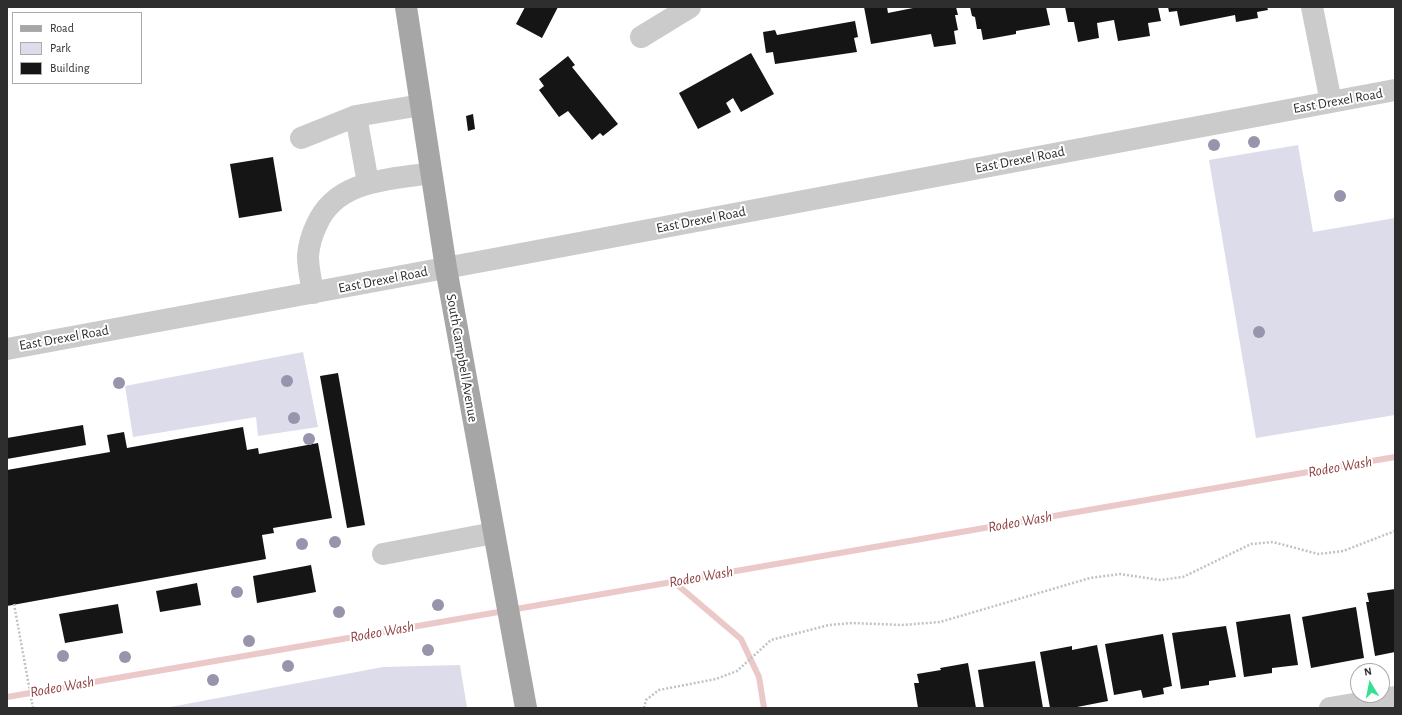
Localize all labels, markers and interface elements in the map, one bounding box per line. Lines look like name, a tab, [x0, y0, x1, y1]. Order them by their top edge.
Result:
legend	[12, 12, 142, 84]
text: Road	[50, 22, 74, 34]
text: Park	[50, 42, 71, 54]
text: Building	[50, 62, 90, 74]
street label: East Drexel Road	[1292, 85, 1384, 117]
street label: East Drexel Road	[974, 143, 1066, 177]
street label: East Drexel Road	[655, 203, 747, 237]
street label: East Drexel Road	[337, 263, 429, 297]
street label: South Campbell Avenue	[442, 293, 482, 423]
street label: East Drexel Road	[18, 322, 110, 354]
water label: Rodeo Wash	[1307, 453, 1373, 481]
water label: Rodeo Wash	[987, 508, 1053, 536]
water label: Rodeo Wash	[668, 563, 734, 591]
water label: Rodeo Wash	[349, 618, 415, 646]
north arrow	[1350, 663, 1390, 703]
text: N	[1363, 666, 1373, 678]
water label: Rodeo Wash	[29, 673, 95, 701]

